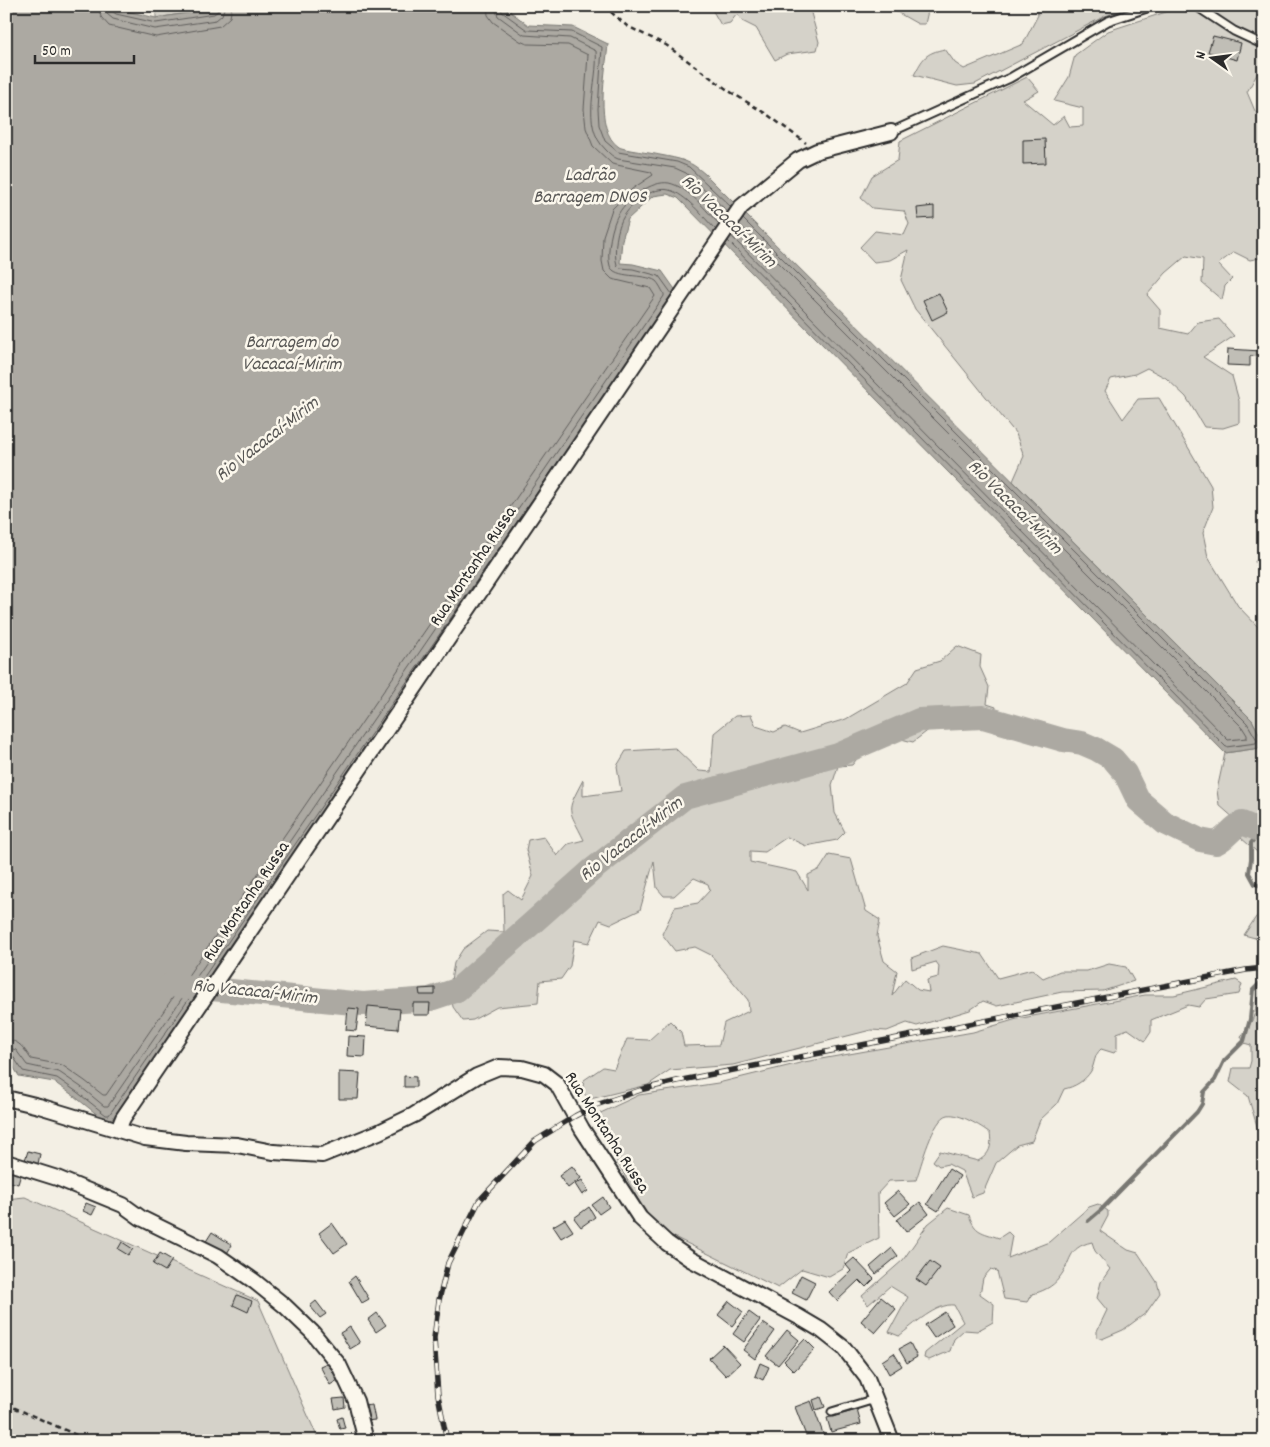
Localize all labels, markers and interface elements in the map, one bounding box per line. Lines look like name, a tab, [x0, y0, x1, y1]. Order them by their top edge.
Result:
scale bar	[35, 32, 134, 64]
north arrow	[1188, 32, 1238, 82]
text: 50 m	[42, 41, 71, 63]
text: N	[1191, 49, 1212, 61]
water label: Ladrão Barragem DNOS	[533, 163, 648, 212]
water label: Rio Vacacaí-Mirim	[674, 169, 783, 276]
water label: Barragem do Vacacaí-Mirim	[242, 330, 343, 379]
water label: Rio Vacacaí-Mirim	[210, 390, 326, 489]
water label: Rio Vacacaí-Mirim	[960, 454, 1068, 562]
street label: Rua Montanha Russa	[424, 501, 524, 632]
water label: Rio Vacacaí-Mirim	[574, 790, 690, 889]
street label: Rua Montanha Russa	[197, 836, 297, 967]
water label: Rio Vacacaí-Mirim	[191, 973, 319, 1013]
street label: Rua Montanha Russa	[557, 1067, 655, 1199]

